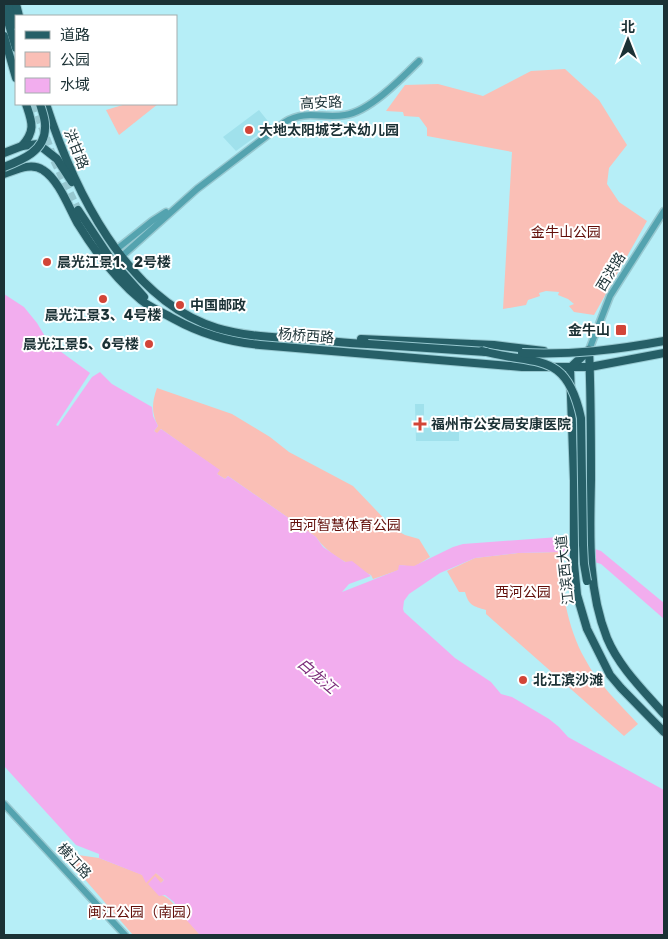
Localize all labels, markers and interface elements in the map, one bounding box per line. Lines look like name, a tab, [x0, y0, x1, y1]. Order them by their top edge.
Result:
legend	[15, 15, 178, 105]
north arrow	[603, 15, 653, 65]
text: 北	[621, 19, 635, 36]
text: 道路	[60, 26, 90, 44]
text: 公园	[60, 51, 90, 69]
text: 水域	[60, 76, 90, 94]
street label: 高安路	[300, 93, 342, 113]
place label: 大地太阳城艺术幼儿园	[259, 122, 399, 139]
marker: 大地太阳城艺术幼儿园	[243, 124, 255, 136]
street label: 洪甘路	[60, 126, 92, 172]
park label: 金牛山公园	[531, 224, 601, 241]
street label: 西洪路	[593, 250, 629, 294]
place label: 晨光江景1、2号楼	[57, 254, 171, 271]
marker: 晨光江景1、2号楼	[41, 256, 53, 268]
marker: 晨光江景3、4号楼	[97, 293, 109, 305]
place label: 中国邮政	[190, 297, 246, 314]
marker: 中国邮政	[174, 299, 186, 311]
place label: 晨光江景3、4号楼	[45, 307, 161, 324]
place label: 金牛山	[568, 322, 610, 339]
marker: 金牛山	[614, 323, 628, 337]
street label: 杨桥西路	[277, 326, 335, 346]
place label: 晨光江景5、6号楼	[23, 336, 139, 353]
marker: 晨光江景5、6号楼	[143, 338, 155, 350]
place label: 福州市公安局安康医院	[431, 416, 571, 433]
marker: 福州市公安局安康医院	[413, 417, 427, 431]
park label: 西河智慧体育公园	[289, 517, 401, 534]
street label: 江滨西大道	[553, 534, 577, 606]
park label: 西河公园	[495, 584, 551, 601]
water label: 白龙江	[294, 655, 342, 699]
place label: 北江滨沙滩	[533, 672, 603, 689]
marker: 北江滨沙滩	[517, 674, 529, 686]
street label: 横江路	[53, 840, 95, 882]
park label: 闽江公园（南园）	[88, 904, 200, 921]

